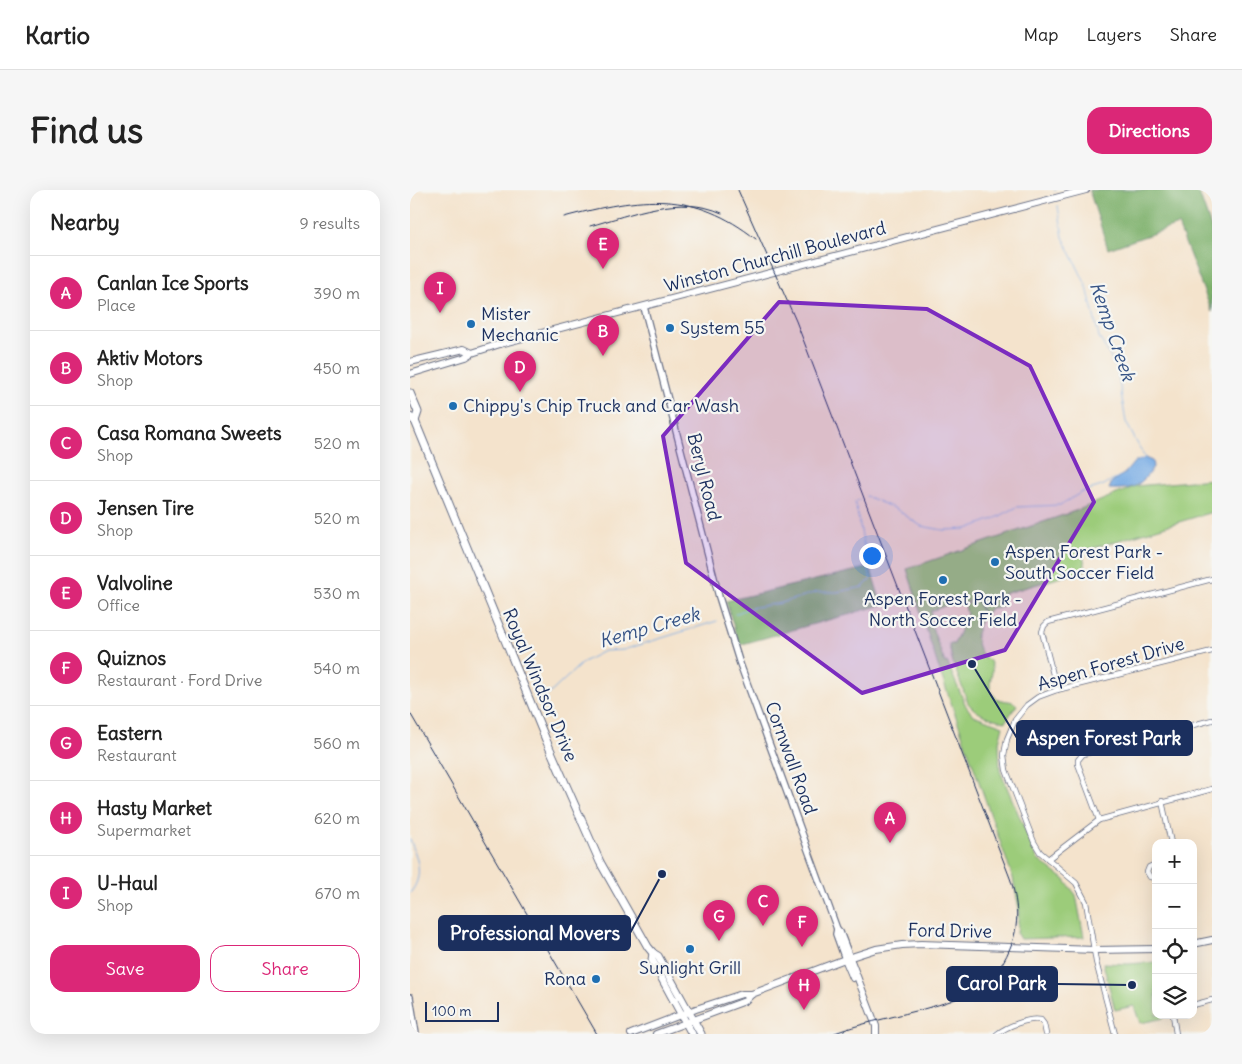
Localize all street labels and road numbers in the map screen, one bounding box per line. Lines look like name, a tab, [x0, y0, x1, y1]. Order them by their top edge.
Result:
street label: Winston Churchill Boulevard	[662, 216, 889, 297]
street label: Beryl Road	[682, 431, 727, 524]
street label: Royal Windsor Drive	[498, 605, 583, 765]
street label: Aspen Forest Drive	[1035, 632, 1187, 695]
street label: Cornwall Road	[760, 698, 823, 818]
street label: Ford Drive	[908, 918, 992, 943]

